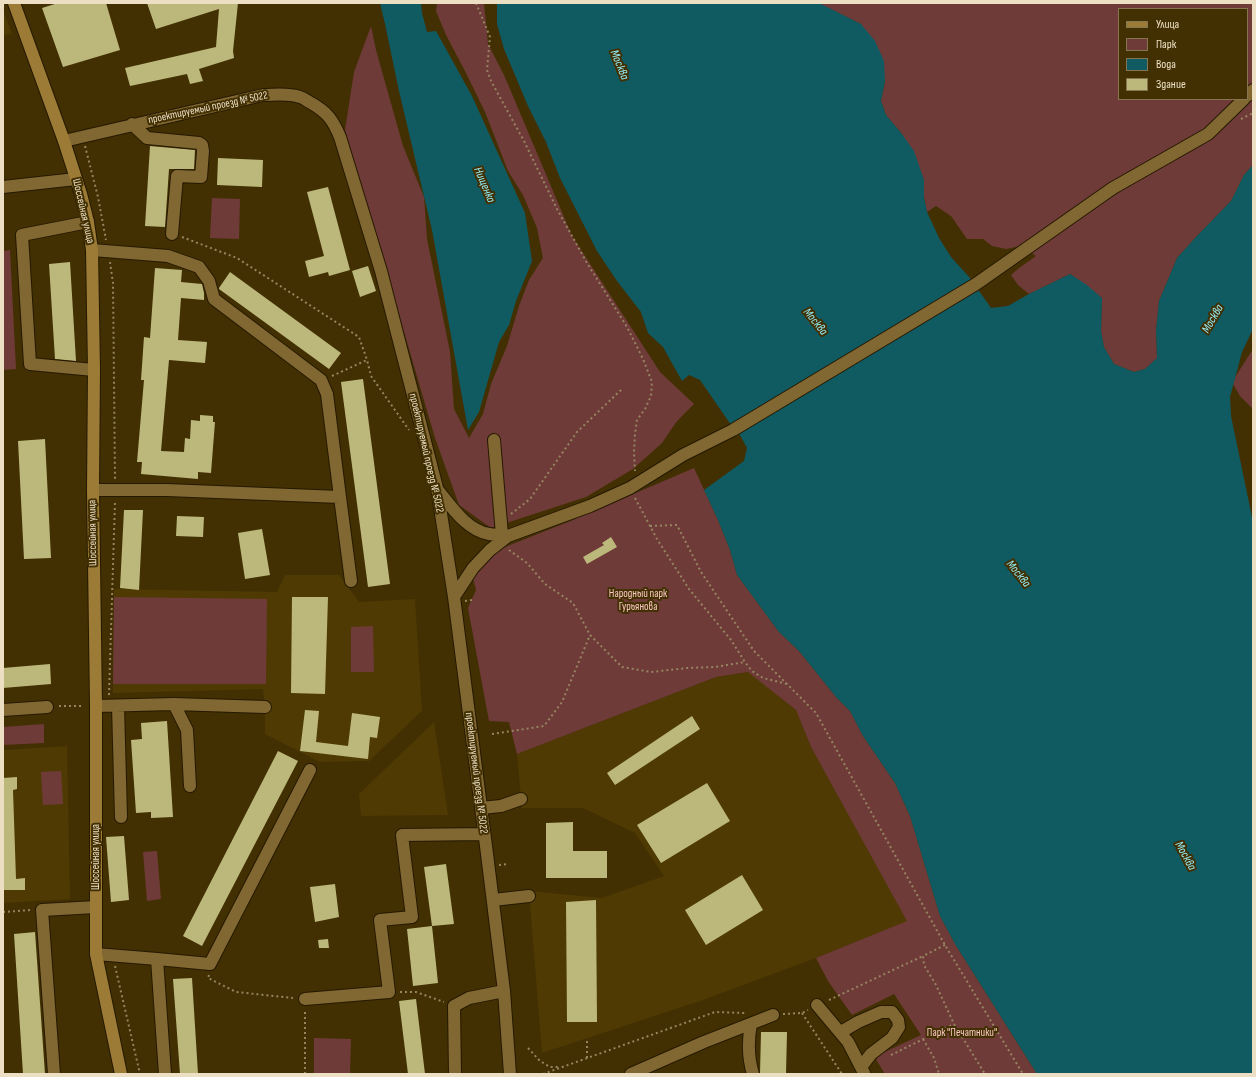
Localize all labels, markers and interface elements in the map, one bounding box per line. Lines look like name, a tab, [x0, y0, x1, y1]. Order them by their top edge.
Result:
legend	[1118, 8, 1248, 100]
text: Улица	[1156, 17, 1179, 32]
text: Парк	[1156, 37, 1176, 52]
water label: Москва	[607, 48, 631, 82]
text: Вода	[1156, 57, 1176, 72]
text: Здание	[1156, 77, 1186, 92]
street label: проектируемый проезд № 5022	[147, 89, 269, 127]
water label: Нищенка	[470, 165, 498, 205]
street label: Шоссейная улица	[69, 177, 97, 245]
water label: Москва	[1199, 302, 1227, 336]
water label: Москва	[800, 306, 830, 338]
street label: проектируемый проезд № 5022	[406, 392, 446, 514]
street label: Шоссейная улица	[86, 500, 100, 566]
water label: Москва	[1003, 558, 1033, 590]
park label: Народный парк Гурьянова	[609, 587, 667, 613]
street label: проектируемый проезд № 5022	[462, 712, 490, 834]
street label: Шоссейная улица	[89, 824, 103, 890]
water label: Москва	[1171, 839, 1199, 873]
park label: Парк "Печатники"	[927, 1026, 997, 1040]

